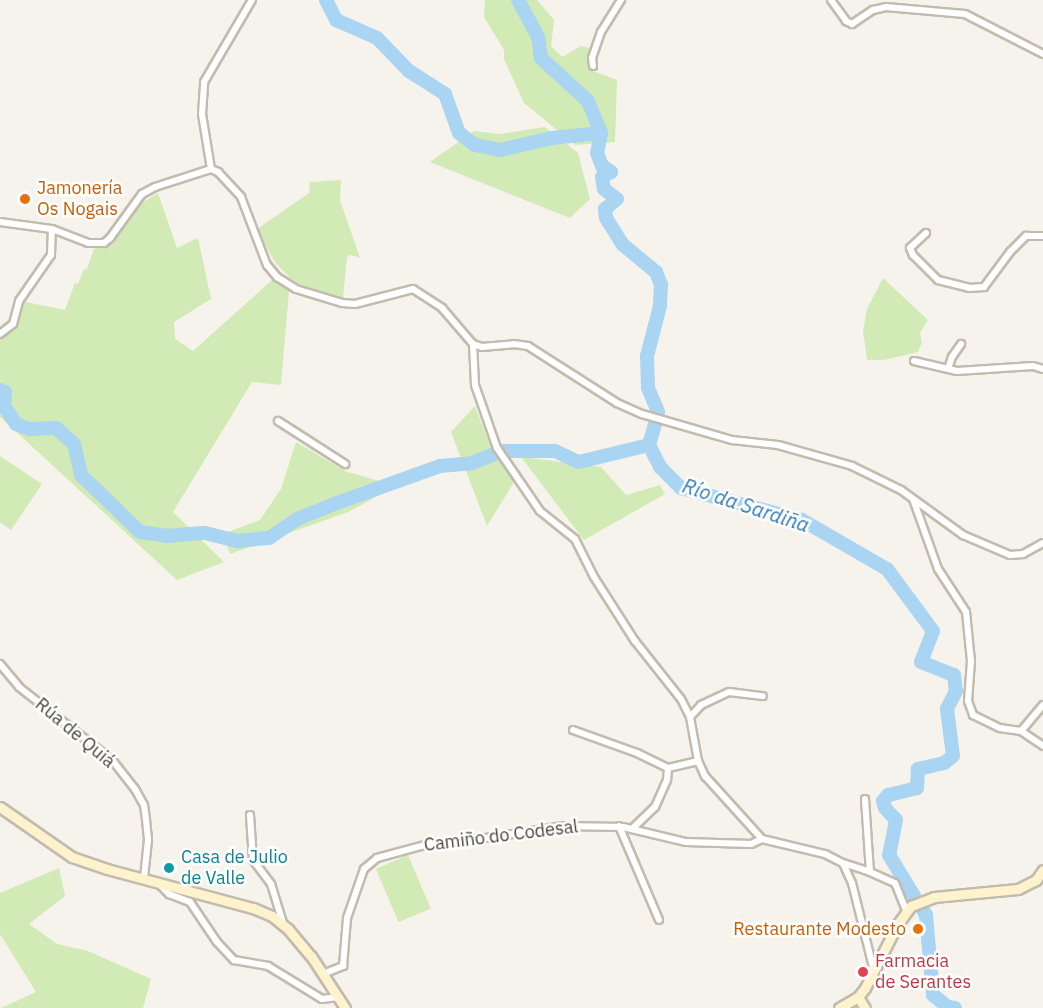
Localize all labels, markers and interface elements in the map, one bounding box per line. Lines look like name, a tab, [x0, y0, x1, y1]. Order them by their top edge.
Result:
place label: Jamonería Os Nogais	[37, 178, 122, 220]
marker: Jamonería Os Nogais	[18, 192, 32, 206]
water label: Río da Sardiña	[680, 473, 812, 537]
street label: Rúa de Quiá	[31, 693, 119, 773]
street label: Camiño do Codesal	[423, 816, 579, 856]
place label: Casa de Julio de Valle	[181, 847, 288, 890]
marker: Casa de Julio de Valle	[162, 861, 176, 875]
place label: Restaurante Modesto	[733, 918, 906, 940]
marker: Restaurante Modesto	[911, 922, 925, 936]
place label: Farmacia de Serantes	[875, 951, 971, 994]
marker: Farmacia de Serantes	[856, 965, 870, 979]

